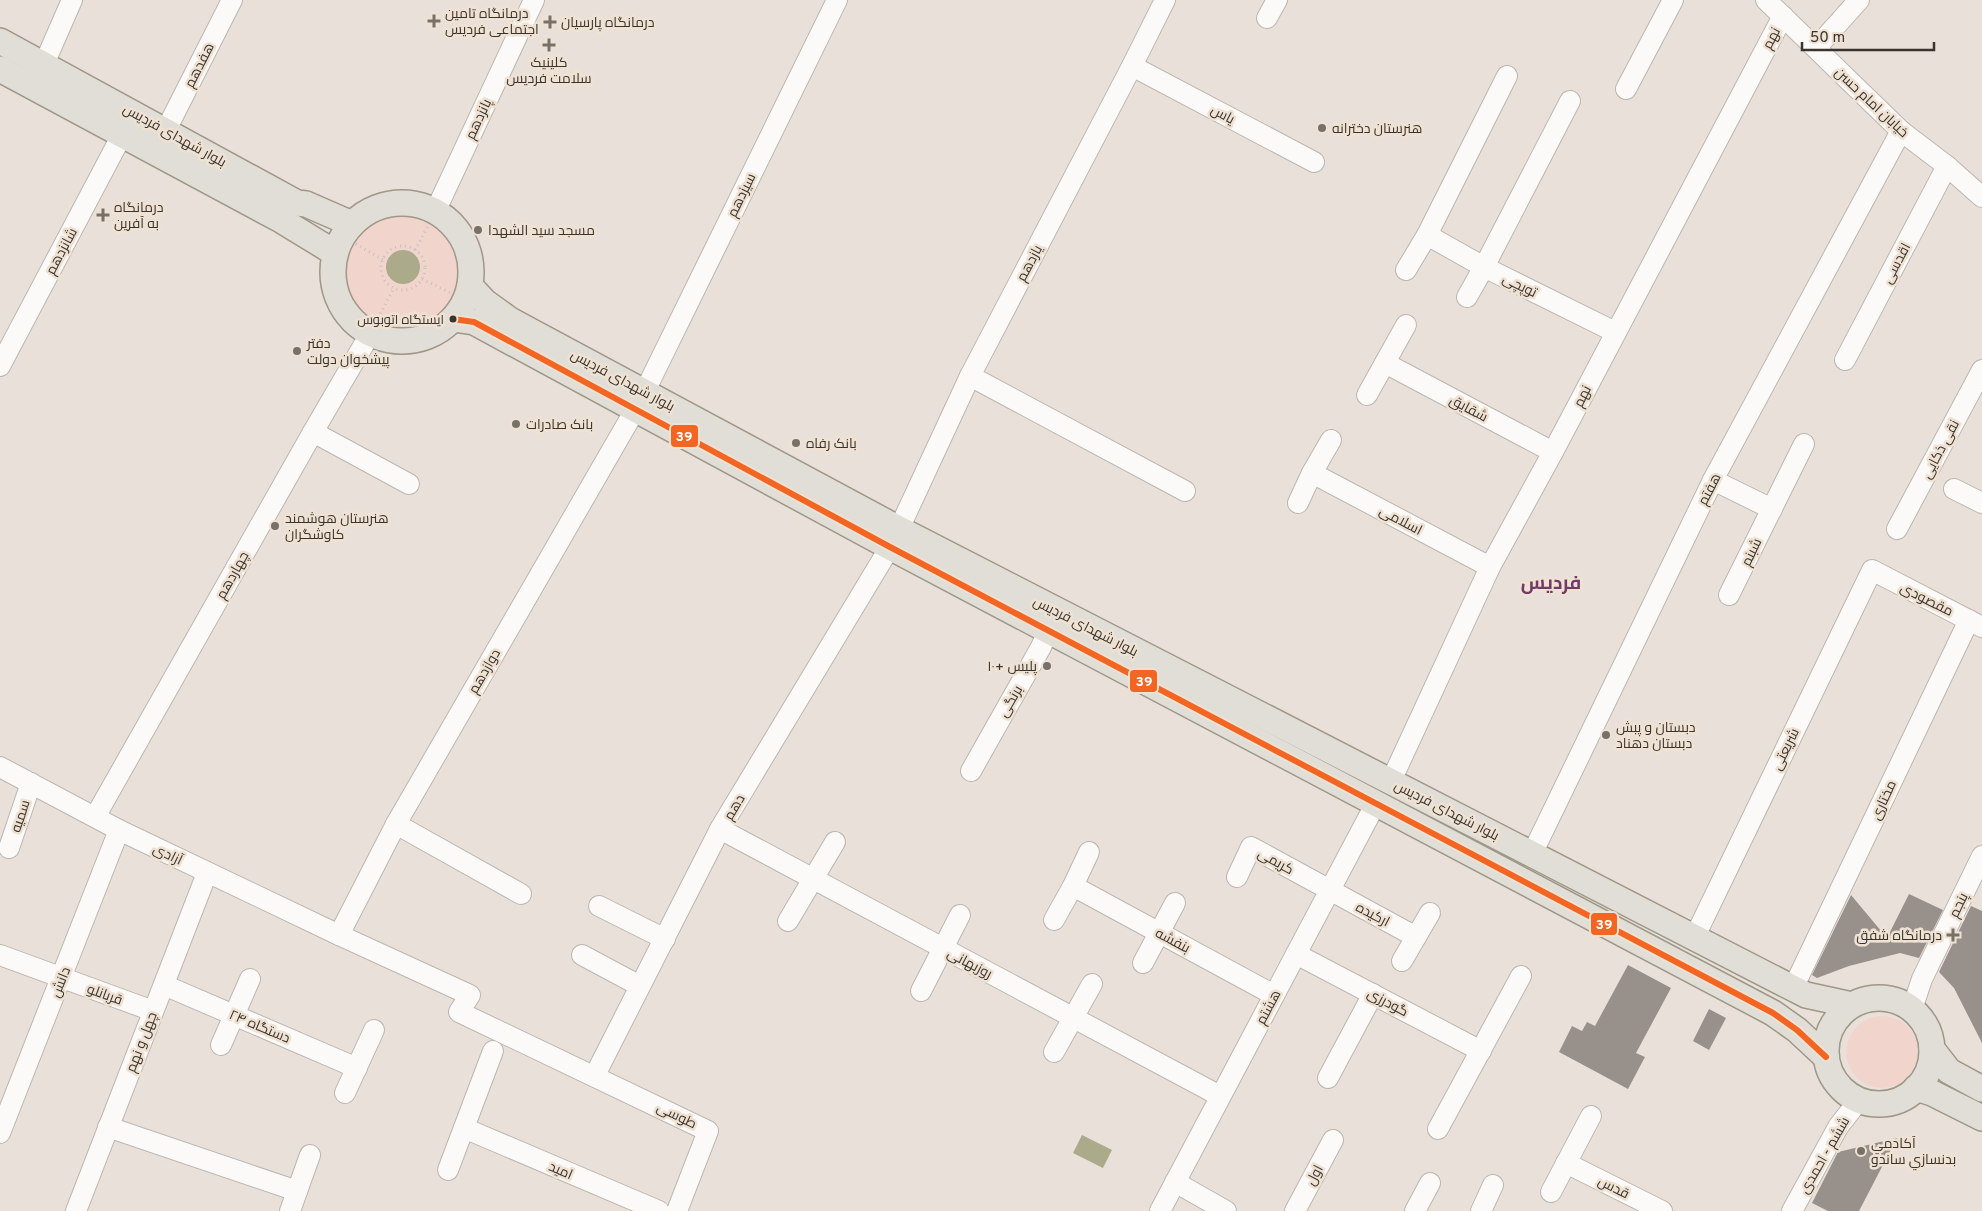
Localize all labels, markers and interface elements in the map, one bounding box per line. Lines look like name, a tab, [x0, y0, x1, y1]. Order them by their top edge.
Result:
place label: درمانگاه تامین اجتماعی فردیس	[445, 6, 539, 39]
marker: درمانگاه تامین اجتماعی فردیس	[427, 14, 441, 28]
marker: درمانگاه پارسیان	[543, 15, 557, 29]
place label: درمانگاه پارسیان	[561, 15, 655, 32]
scale bar	[1802, 20, 1934, 52]
street label: نهم	[1760, 25, 1785, 53]
text: 50 m	[1810, 29, 1845, 48]
marker: کلینیک سلامت فردیس	[542, 38, 556, 52]
street label: هفدهم	[182, 40, 219, 91]
place label: کلینیک سلامت فردیس	[506, 55, 592, 88]
street label: خیابان امام حسن	[1831, 65, 1911, 142]
street label: پانزدهم	[463, 96, 496, 143]
street label: بلوار شهدای فردیس	[120, 101, 229, 172]
street label: یاس	[1207, 102, 1237, 129]
place label: هنرستان دخترانه	[1332, 121, 1422, 138]
marker: هنرستان دخترانه	[1316, 122, 1328, 134]
street label: سیزدهم	[724, 171, 760, 221]
place label: درمانگاه به آفرین	[114, 200, 164, 233]
marker: درمانگاه به آفرین	[96, 208, 110, 222]
place label: مسجد سید الشهدا	[488, 223, 595, 240]
marker: مسجد سید الشهدا	[472, 224, 484, 236]
street label: شانزدهم	[43, 225, 82, 278]
street label: اقدسی	[1880, 240, 1915, 287]
street label: یازدهم	[1014, 242, 1047, 285]
street label: توپچی	[1499, 271, 1540, 302]
place label: ایستگاه اتوبوس	[357, 313, 444, 329]
marker: ایستگاه اتوبوس	[448, 314, 458, 324]
place label: دفتر پیشخوان دولت	[306, 336, 390, 369]
marker: دفتر پیشخوان دولت	[291, 345, 303, 357]
street label: بلوار شهدای فردیس	[567, 347, 677, 416]
street label: نهم	[1571, 383, 1596, 410]
street label: شقایق	[1446, 392, 1490, 426]
place label: بانک صادرات	[526, 417, 593, 434]
street label: نقی ذکایی	[1919, 417, 1964, 482]
marker: بانک صادرات	[510, 418, 522, 430]
line badge: 39	[670, 424, 699, 448]
text: 39	[676, 429, 692, 446]
place label: بانک رفاه	[806, 436, 857, 453]
marker: بانک رفاه	[790, 437, 802, 449]
street label: هفتم	[1695, 471, 1726, 508]
street label: اسلامی	[1376, 503, 1425, 540]
place label: هنرستان هوشمند کاوشگران	[285, 511, 389, 544]
marker: هنرستان هوشمند کاوشگران	[269, 520, 281, 532]
street label: شبنم	[1738, 536, 1766, 569]
street label: چهاردهم	[213, 549, 253, 603]
district label: فردیس	[1521, 572, 1581, 596]
street label: مقصودی	[1897, 580, 1956, 621]
street label: بلوار شهدای فردیس	[1030, 594, 1141, 661]
street label: دوازدهم	[466, 646, 505, 697]
place label: پلیس +۱۰	[987, 659, 1037, 676]
marker: پلیس +۱۰	[1041, 660, 1053, 672]
line badge: 39	[1129, 669, 1158, 693]
text: 39	[1136, 674, 1152, 691]
street label: برنگی	[995, 683, 1027, 721]
place label: دبستان و پبش دبستان دهناد	[1616, 720, 1696, 753]
street label: شریعتی	[1769, 726, 1804, 773]
marker: دبستان و پبش دبستان دهناد	[1600, 729, 1612, 741]
street label: بلوار شهدای فردیس	[1391, 778, 1502, 845]
street label: مختاری	[1868, 778, 1901, 823]
street label: دهم	[721, 792, 750, 824]
street label: سمیه	[8, 798, 35, 835]
street label: آزادی	[150, 841, 185, 870]
street label: کریمی	[1254, 846, 1296, 879]
street label: پنجم	[1946, 890, 1973, 921]
street label: ارکیده	[1352, 899, 1392, 931]
line badge: 39	[1590, 912, 1618, 936]
text: 39	[1596, 917, 1612, 934]
street label: بنفشه	[1152, 925, 1193, 958]
place label: درمانگاه شفق	[1856, 928, 1942, 945]
marker: درمانگاه شفق	[1946, 928, 1960, 942]
street label: روزبهانی	[944, 946, 995, 983]
street label: دانش	[48, 965, 75, 1000]
street label: قربانلو	[84, 981, 125, 1010]
street label: گودرزی	[1364, 985, 1411, 1021]
street label: هشتم	[1253, 988, 1285, 1028]
street label: ۲۴ دستگاه	[226, 1007, 292, 1048]
street label: چهل و نهم	[123, 1010, 162, 1075]
street label: طوسی	[654, 1099, 699, 1133]
street label: ششم - احمدی	[1796, 1114, 1854, 1197]
place label: آكادمي بدنسازي ساندو	[1871, 1136, 1956, 1171]
marker: آكادمي بدنسازي ساندو	[1855, 1145, 1867, 1157]
street label: امید	[546, 1159, 575, 1184]
street label: اول	[1303, 1163, 1328, 1189]
street label: قدس	[1595, 1173, 1632, 1203]

